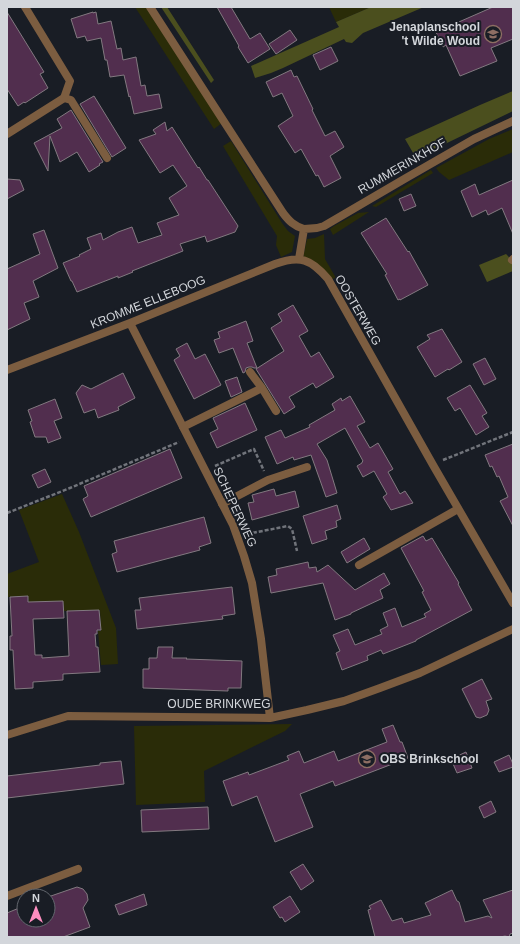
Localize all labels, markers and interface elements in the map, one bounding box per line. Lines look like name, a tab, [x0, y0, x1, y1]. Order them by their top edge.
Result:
place label: Jenaplanschool 't Wilde Woud	[389, 20, 480, 48]
school or university icon: Jenaplanschool 't Wilde Woud	[483, 24, 503, 44]
street label: RUMMERINKHOF	[355, 135, 449, 197]
street label: OOSTERWEG	[332, 272, 384, 348]
street label: KROMME ELLEBOOG	[88, 273, 208, 331]
street label: SCHEPERWEG	[210, 465, 260, 549]
street label: OUDE BRINKWEG	[167, 697, 271, 711]
school or university icon: OBS Brinkschool	[357, 749, 377, 769]
place label: OBS Brinkschool	[380, 752, 479, 766]
north arrow	[16, 888, 56, 928]
text: N	[32, 892, 40, 904]

